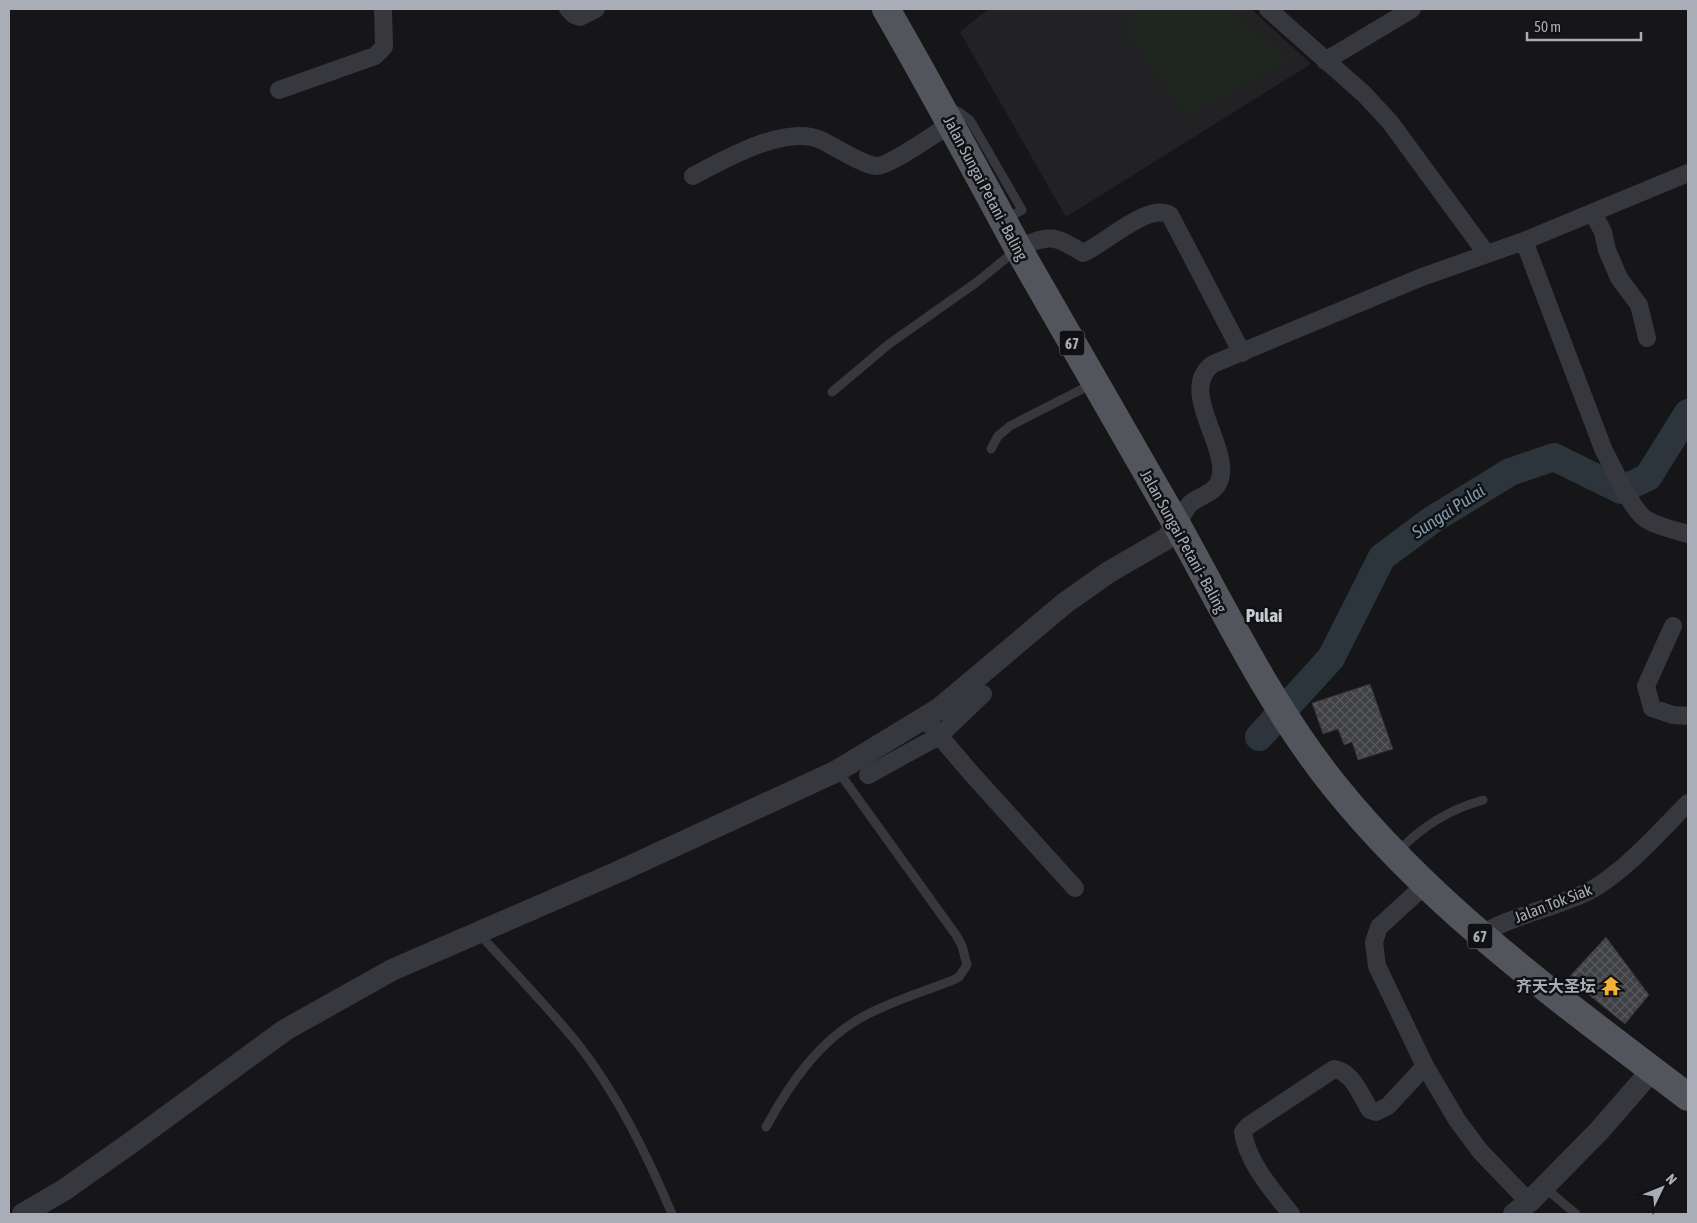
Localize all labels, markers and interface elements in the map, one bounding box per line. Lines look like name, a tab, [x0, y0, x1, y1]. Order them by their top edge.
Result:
scale bar	[1527, 10, 1641, 42]
text: 50 m	[1534, 18, 1561, 35]
street label: Jalan Sungai Petani - Baling	[939, 113, 1032, 264]
road number: 67	[1060, 330, 1084, 356]
street label: Jalan Sungai Petani - Baling	[1136, 466, 1231, 616]
water label: Sungai Pulai	[1407, 480, 1488, 543]
district label: Pulai	[1246, 604, 1282, 626]
street label: Jalan Tok Siak	[1512, 880, 1594, 926]
road number: 67	[1468, 924, 1492, 948]
temple icon: 齐天大圣坛	[1600, 975, 1622, 997]
place label: 齐天大圣坛	[1516, 977, 1596, 995]
north arrow	[1637, 1163, 1687, 1213]
text: N	[1663, 1171, 1680, 1188]

